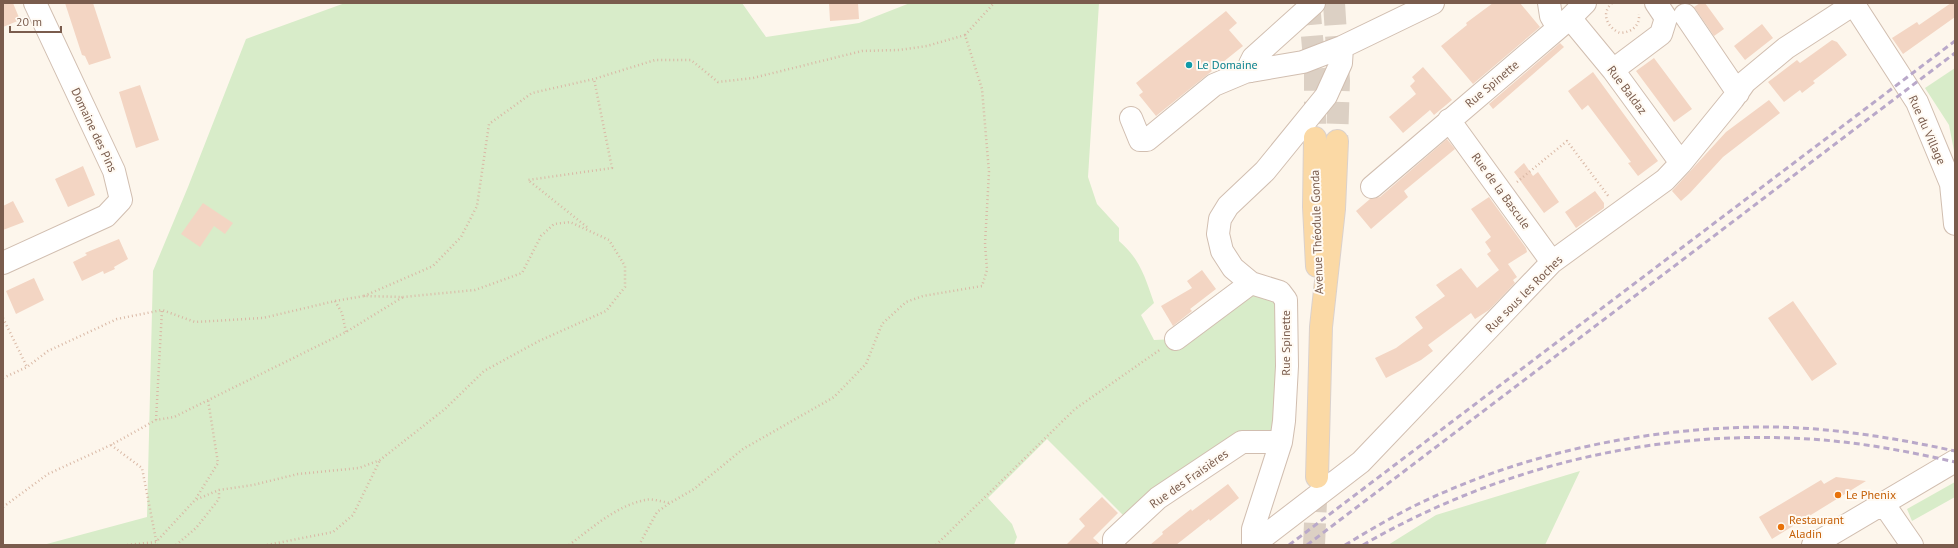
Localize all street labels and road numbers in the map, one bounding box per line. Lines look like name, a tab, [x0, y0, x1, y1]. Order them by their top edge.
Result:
street label: Rue Spinette	[1462, 57, 1522, 110]
street label: Rue Baldaz	[1604, 62, 1651, 117]
street label: Domaine des Pins	[68, 85, 121, 174]
street label: Rue du Village	[1906, 93, 1949, 167]
street label: Rue de la Bascule	[1469, 150, 1534, 232]
street label: Avenue Théodule Gonda	[1307, 170, 1326, 294]
street label: Rue sous les Roches	[1482, 252, 1565, 335]
street label: Rue Spinette	[1278, 310, 1293, 376]
street label: Rue des Fraisières	[1146, 446, 1231, 511]

